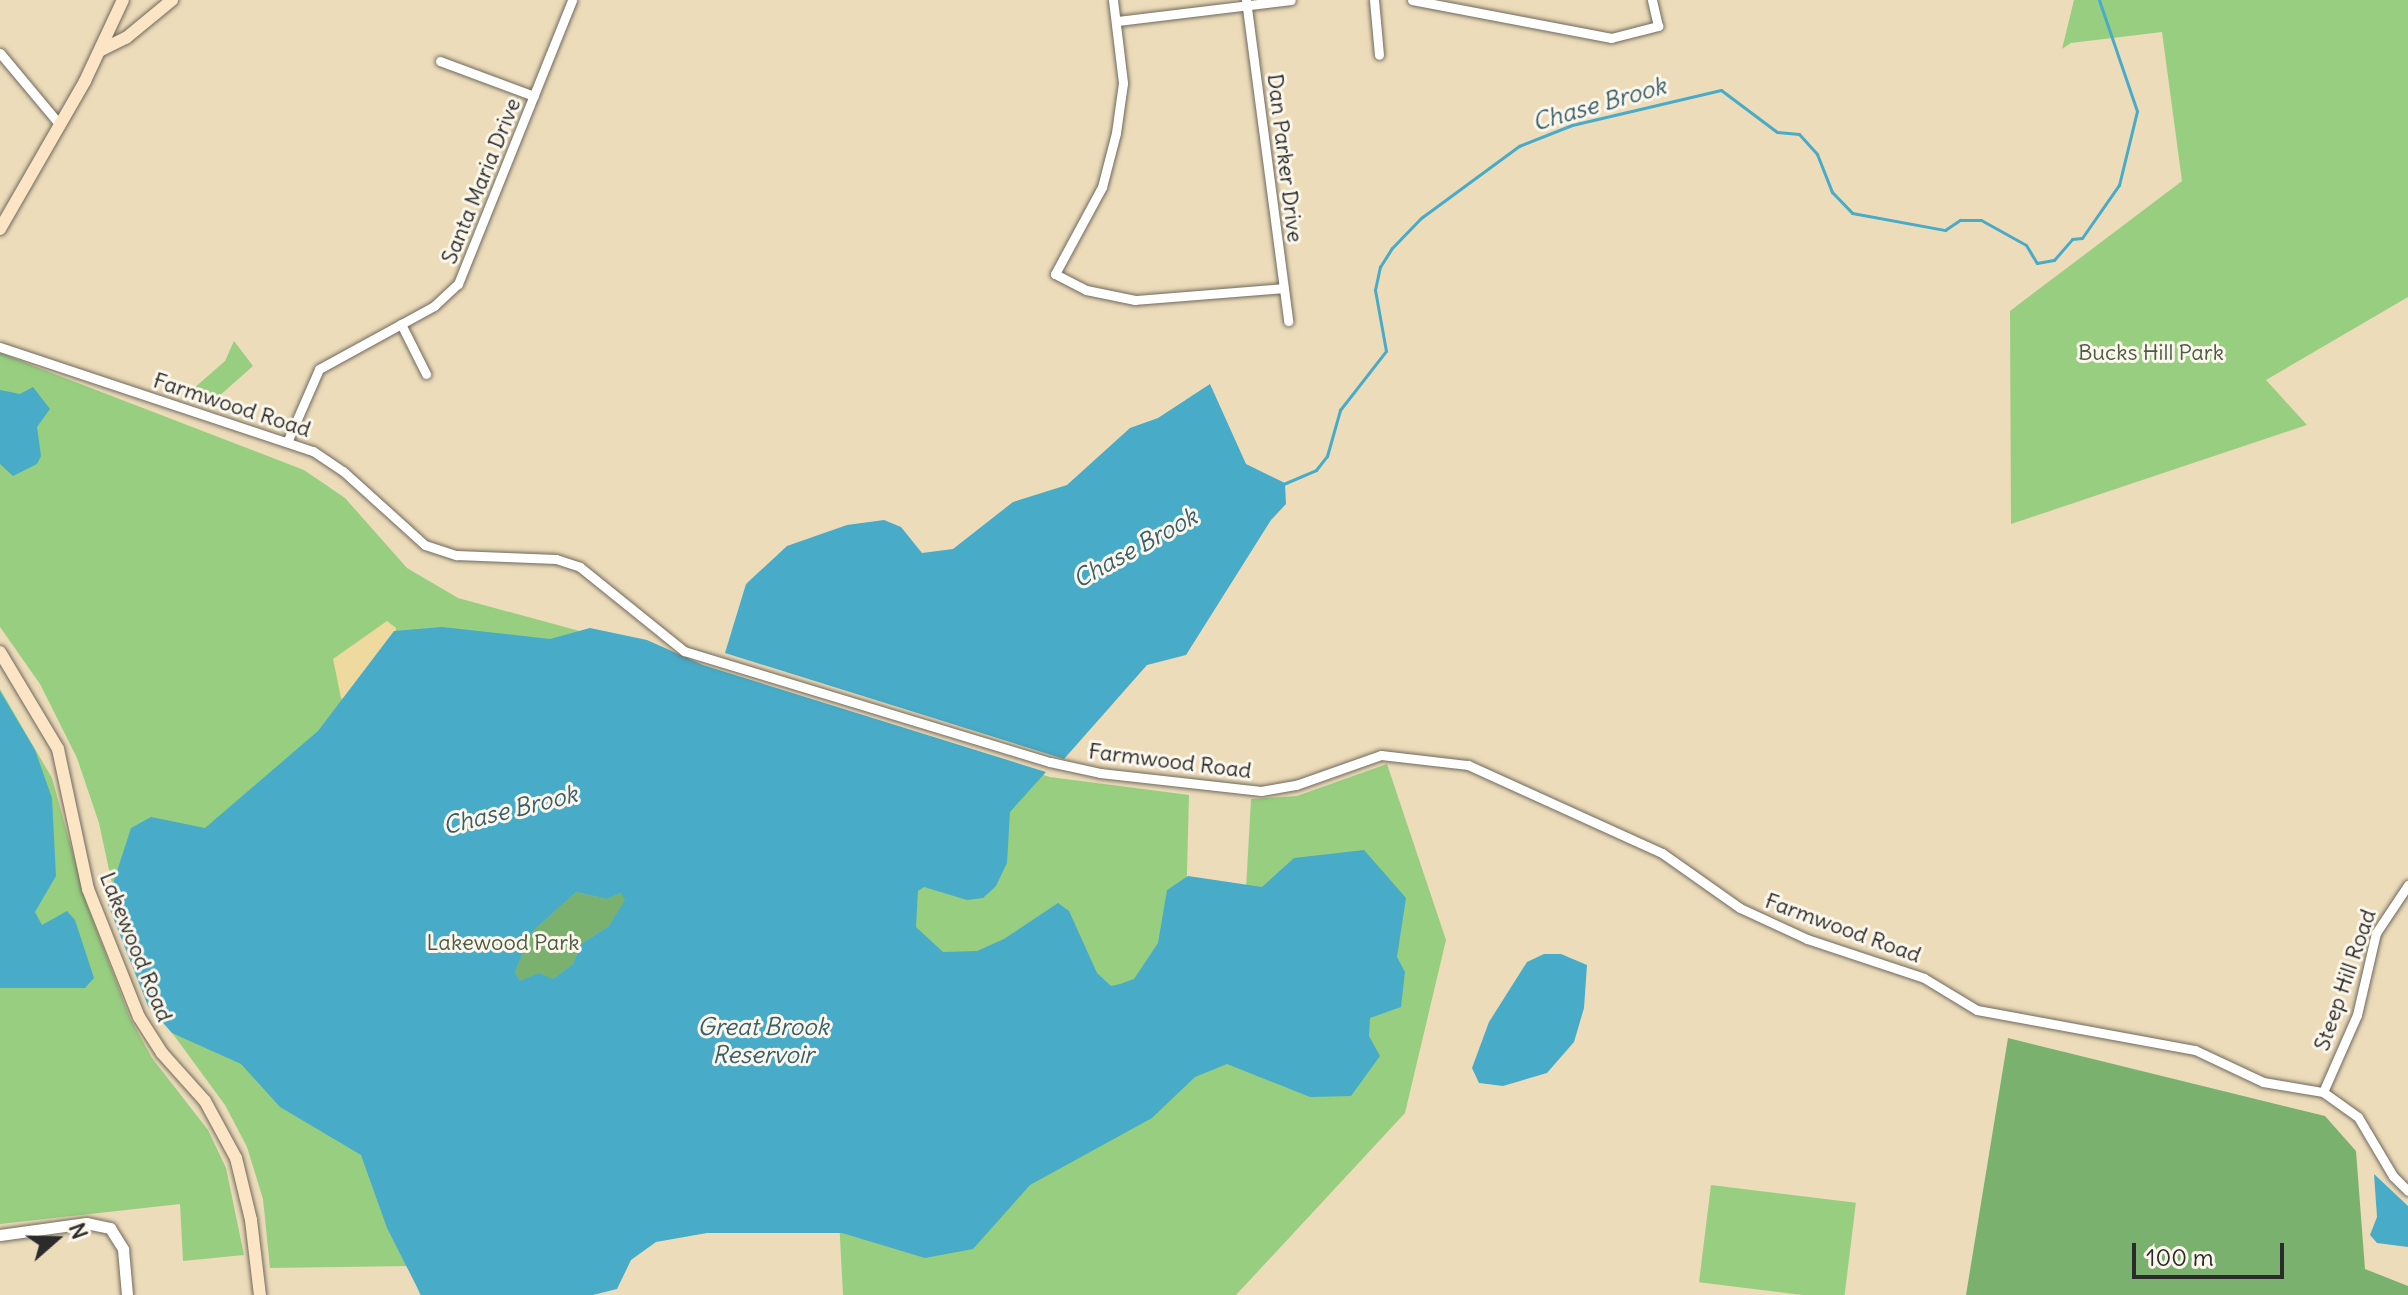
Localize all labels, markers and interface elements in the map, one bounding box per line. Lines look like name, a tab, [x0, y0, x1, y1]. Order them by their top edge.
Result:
water label: Chase Brook	[1529, 71, 1669, 137]
street label: Dan Parker Drive	[1262, 72, 1308, 244]
street label: Santa Maria Drive	[436, 94, 526, 268]
park label: Bucks Hill Park	[2078, 340, 2224, 366]
street label: Farmwood Road	[150, 367, 314, 443]
water label: Chase Brook	[1068, 502, 1202, 594]
street label: Farmwood Road	[1087, 738, 1253, 784]
water label: Chase Brook	[440, 779, 580, 841]
street label: Lakewood Road	[94, 868, 178, 1026]
street label: Farmwood Road	[1761, 888, 1925, 968]
street label: Steep Hill Road	[2308, 906, 2382, 1054]
park label: Lakewood Park	[427, 930, 579, 956]
water label: Great Brook Reservoir	[697, 1013, 829, 1069]
north arrow	[16, 1199, 96, 1279]
text: N	[63, 1219, 94, 1243]
scale bar	[2136, 1227, 2288, 1277]
text: 100 m	[2146, 1242, 2214, 1272]

